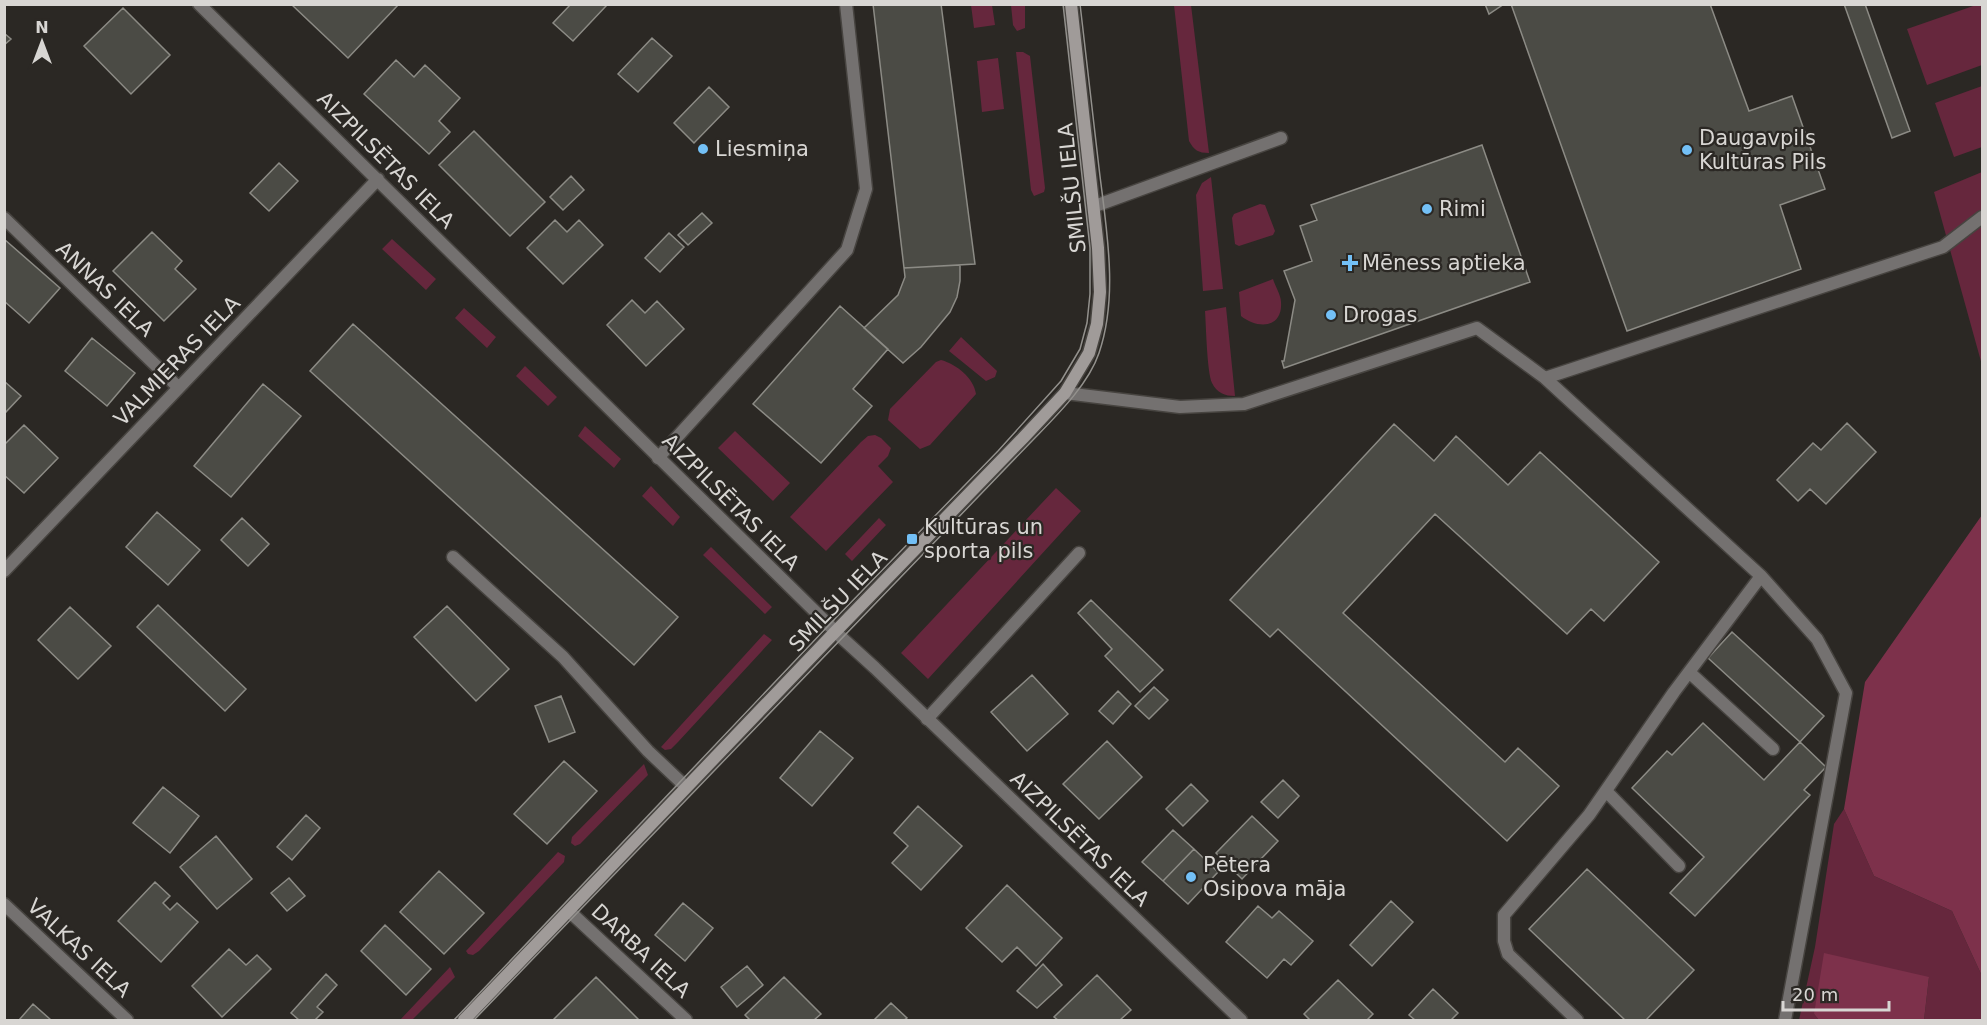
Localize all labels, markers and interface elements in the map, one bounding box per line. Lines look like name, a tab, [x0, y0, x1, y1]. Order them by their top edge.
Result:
north arrow	[12, 12, 72, 72]
text: N	[35, 18, 49, 37]
street label: AIZPILSĒTAS IELA	[313, 86, 461, 234]
street label: SMILŠU IELA	[1052, 121, 1091, 254]
place label: Daugavpils Kultūras Pils	[1699, 126, 1826, 174]
place label: Liesmiņa	[715, 137, 809, 161]
marker: Liesmiņa	[696, 142, 710, 156]
marker: Daugavpils Kultūras Pils	[1680, 143, 1694, 157]
place label: Rimi	[1439, 197, 1486, 221]
marker: Rimi	[1420, 202, 1434, 216]
street label: ANNAS IELA	[51, 237, 159, 342]
place label: Mēness aptieka	[1362, 251, 1526, 275]
marker: Mēness aptieka	[1343, 256, 1357, 270]
street label: VALMIERAS IELA	[109, 291, 245, 431]
place label: Drogas	[1343, 303, 1417, 327]
marker: Drogas	[1324, 308, 1338, 322]
street label: AIZPILSĒTAS IELA	[658, 428, 806, 576]
place label: Kultūras un sporta pils	[924, 515, 1043, 563]
marker: Kultūras un sporta pils	[905, 532, 919, 546]
street label: SMILŠU IELA	[783, 544, 892, 656]
street label: AIZPILSĒTAS IELA	[1006, 766, 1156, 912]
place label: Pētera Osipova māja	[1203, 853, 1346, 901]
marker: Pētera Osipova māja	[1184, 870, 1198, 884]
street label: VALKAS IELA	[22, 894, 136, 1003]
street label: DARBA IELA	[587, 899, 696, 1003]
scale bar	[1783, 974, 1890, 1012]
text: 20 m	[1792, 984, 1838, 1005]

